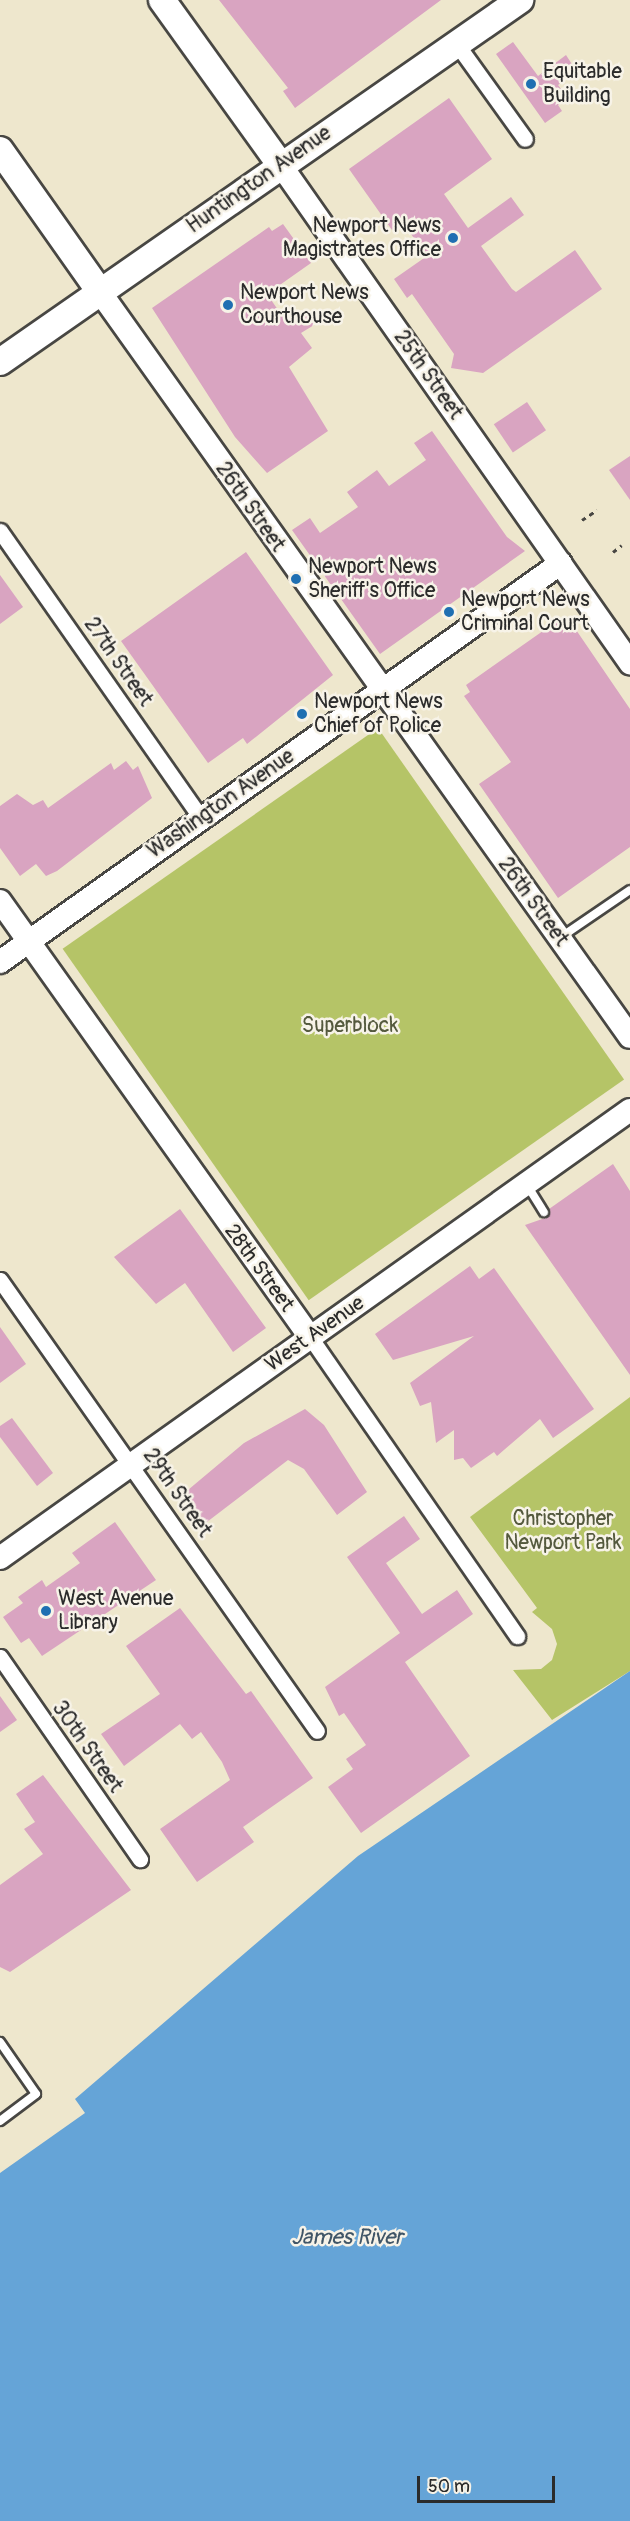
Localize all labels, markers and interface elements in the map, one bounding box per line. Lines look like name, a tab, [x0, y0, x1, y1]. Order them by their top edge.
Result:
place label: Equitable Building	[543, 59, 622, 109]
marker: Equitable Building	[524, 77, 538, 91]
street label: Huntington Avenue	[182, 121, 336, 239]
place label: Newport News Magistrates Office	[283, 213, 441, 263]
marker: Newport News Magistrates Office	[446, 231, 460, 245]
place label: Newport News Courthouse	[240, 280, 369, 330]
marker: Newport News Courthouse	[221, 298, 235, 312]
street label: 25th Street	[388, 326, 468, 424]
street label: 26th Street	[210, 457, 290, 557]
place label: Newport News Sheriff's Office	[308, 554, 437, 604]
marker: Newport News Sheriff's Office	[289, 572, 303, 586]
place label: Newport News Criminal Court	[461, 587, 590, 637]
marker: Newport News Criminal Court	[442, 605, 456, 619]
street label: 27th Street	[78, 613, 158, 711]
place label: Newport News Chief of Police	[314, 689, 443, 739]
marker: Newport News Chief of Police	[295, 707, 309, 721]
street label: Washington Avenue	[143, 744, 299, 864]
street label: 26th Street	[492, 853, 574, 951]
park label: Superblock	[302, 1013, 398, 1039]
street label: 28th Street	[219, 1219, 299, 1317]
street label: West Avenue	[261, 1291, 369, 1377]
street label: 29th Street	[137, 1444, 217, 1542]
park label: Christopher Newport Park	[504, 1506, 622, 1556]
place label: West Avenue Library	[58, 1586, 173, 1636]
marker: West Avenue Library	[39, 1604, 53, 1618]
street label: 30th Street	[46, 1696, 128, 1798]
water label: James River	[291, 2225, 403, 2251]
scale bar	[420, 2464, 558, 2502]
text: 50 m	[428, 2475, 470, 2498]

